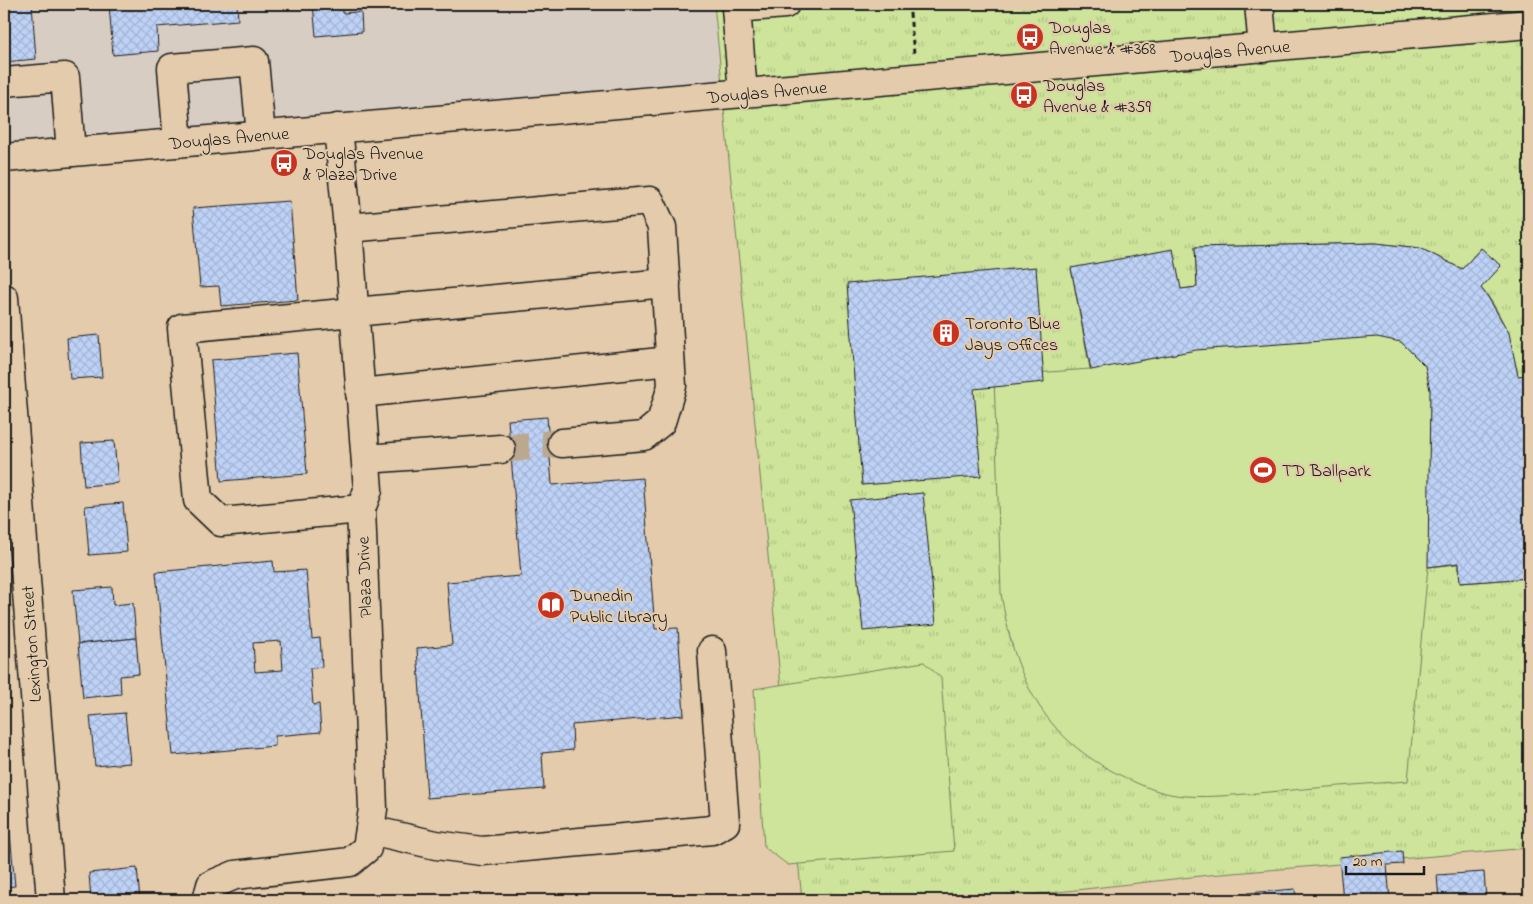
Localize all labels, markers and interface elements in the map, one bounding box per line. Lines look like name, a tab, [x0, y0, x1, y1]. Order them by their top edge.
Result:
place label: Douglas Avenue & #368	[1048, 16, 1156, 63]
bus stop icon: Douglas Avenue & #368	[1015, 22, 1045, 52]
street label: Douglas Avenue	[1168, 35, 1292, 72]
place label: Douglas Avenue & #359	[1042, 74, 1152, 121]
street label: Douglas Avenue	[705, 76, 829, 113]
bus stop icon: Douglas Avenue & #359	[1009, 80, 1039, 110]
street label: Douglas Avenue	[167, 122, 291, 159]
place label: Douglas Avenue & Plaza Drive	[302, 142, 424, 189]
bus stop icon: Douglas Avenue & Plaza Drive	[269, 148, 299, 178]
place label: Toronto Blue Jays Offices	[965, 312, 1061, 359]
building icon: Toronto Blue Jays Offices	[931, 318, 961, 348]
sports icon: TD Ballpark	[1248, 455, 1278, 485]
place label: TD Ballpark	[1282, 459, 1371, 485]
street label: Plaza Drive	[352, 535, 380, 618]
street label: Lexington Street	[16, 584, 51, 703]
place label: Dunedin Public Library	[569, 584, 668, 631]
library icon: Dunedin Public Library	[536, 590, 566, 620]
scale bar	[1346, 844, 1423, 876]
text: 20 m	[1353, 851, 1383, 873]

